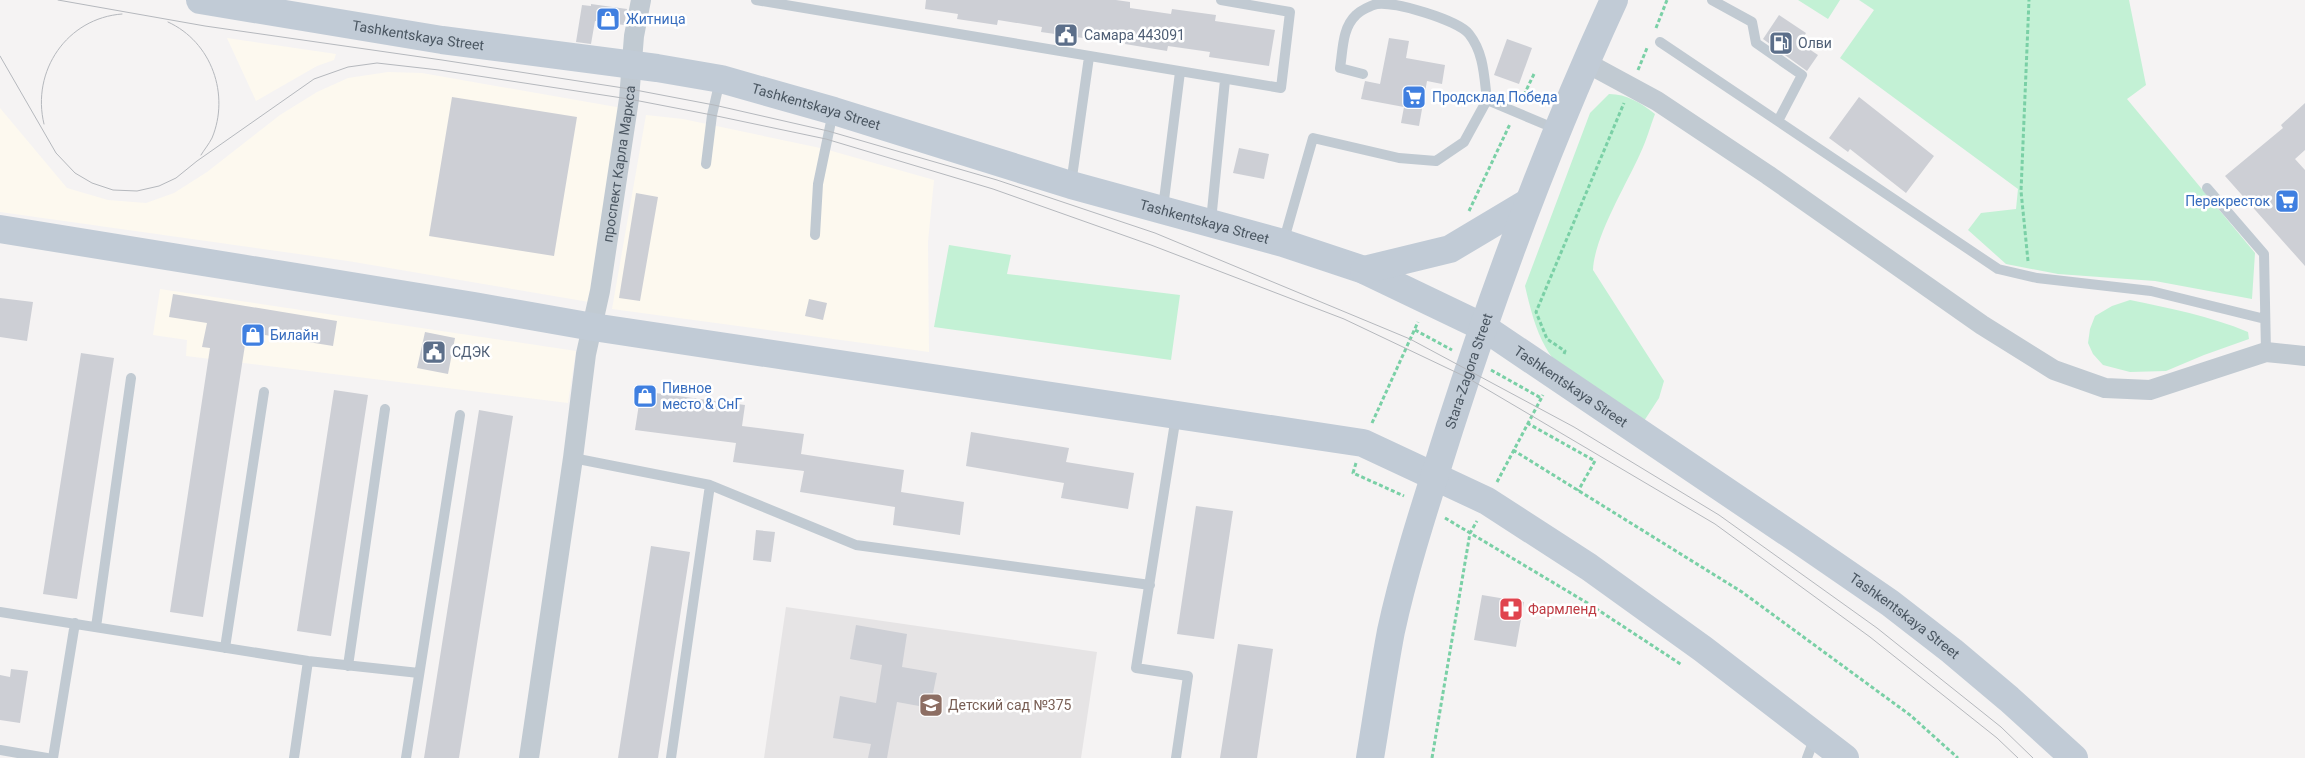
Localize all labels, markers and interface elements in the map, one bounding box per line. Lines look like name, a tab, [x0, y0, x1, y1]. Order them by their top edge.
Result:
shop icon: Житница	[595, 6, 621, 32]
place label: Житница	[626, 11, 686, 27]
street label: Tashkentskaya Street	[351, 17, 486, 53]
public building icon: Самара 443091	[1053, 22, 1079, 48]
place label: Самара 443091	[1084, 27, 1185, 43]
fuel station icon: Олви	[1768, 30, 1794, 56]
place label: Олви	[1798, 35, 1832, 51]
street label: Tashkentskaya Street	[750, 80, 883, 133]
supermarket icon: Продсклад Победа	[1401, 84, 1427, 110]
street label: проспект Карла Маркса	[599, 85, 638, 243]
place label: Продсклад Победа	[1432, 89, 1558, 105]
supermarket icon: Перекресток	[2274, 188, 2300, 214]
place label: Перекресток	[2185, 193, 2270, 209]
street label: Tashkentskaya Street	[1138, 196, 1271, 247]
street label: Stara-Zagora Street	[1442, 311, 1496, 431]
shop icon: Билайн	[240, 322, 266, 348]
place label: Билайн	[270, 327, 319, 343]
public building icon: СДЭК	[421, 339, 447, 365]
street label: Tashkentskaya Street	[1511, 342, 1631, 431]
place label: СДЭК	[452, 344, 490, 360]
place label: Пивное место & СнГ	[662, 380, 742, 412]
shop icon: Пивное место & СнГ	[632, 383, 658, 409]
street label: Tashkentskaya Street	[1846, 570, 1963, 662]
pharmacy icon: Фармленд	[1498, 596, 1524, 622]
place label: Фармленд	[1528, 601, 1597, 617]
school or university icon: Детский сад №375	[918, 692, 944, 718]
place label: Детский сад №375	[948, 697, 1072, 713]

